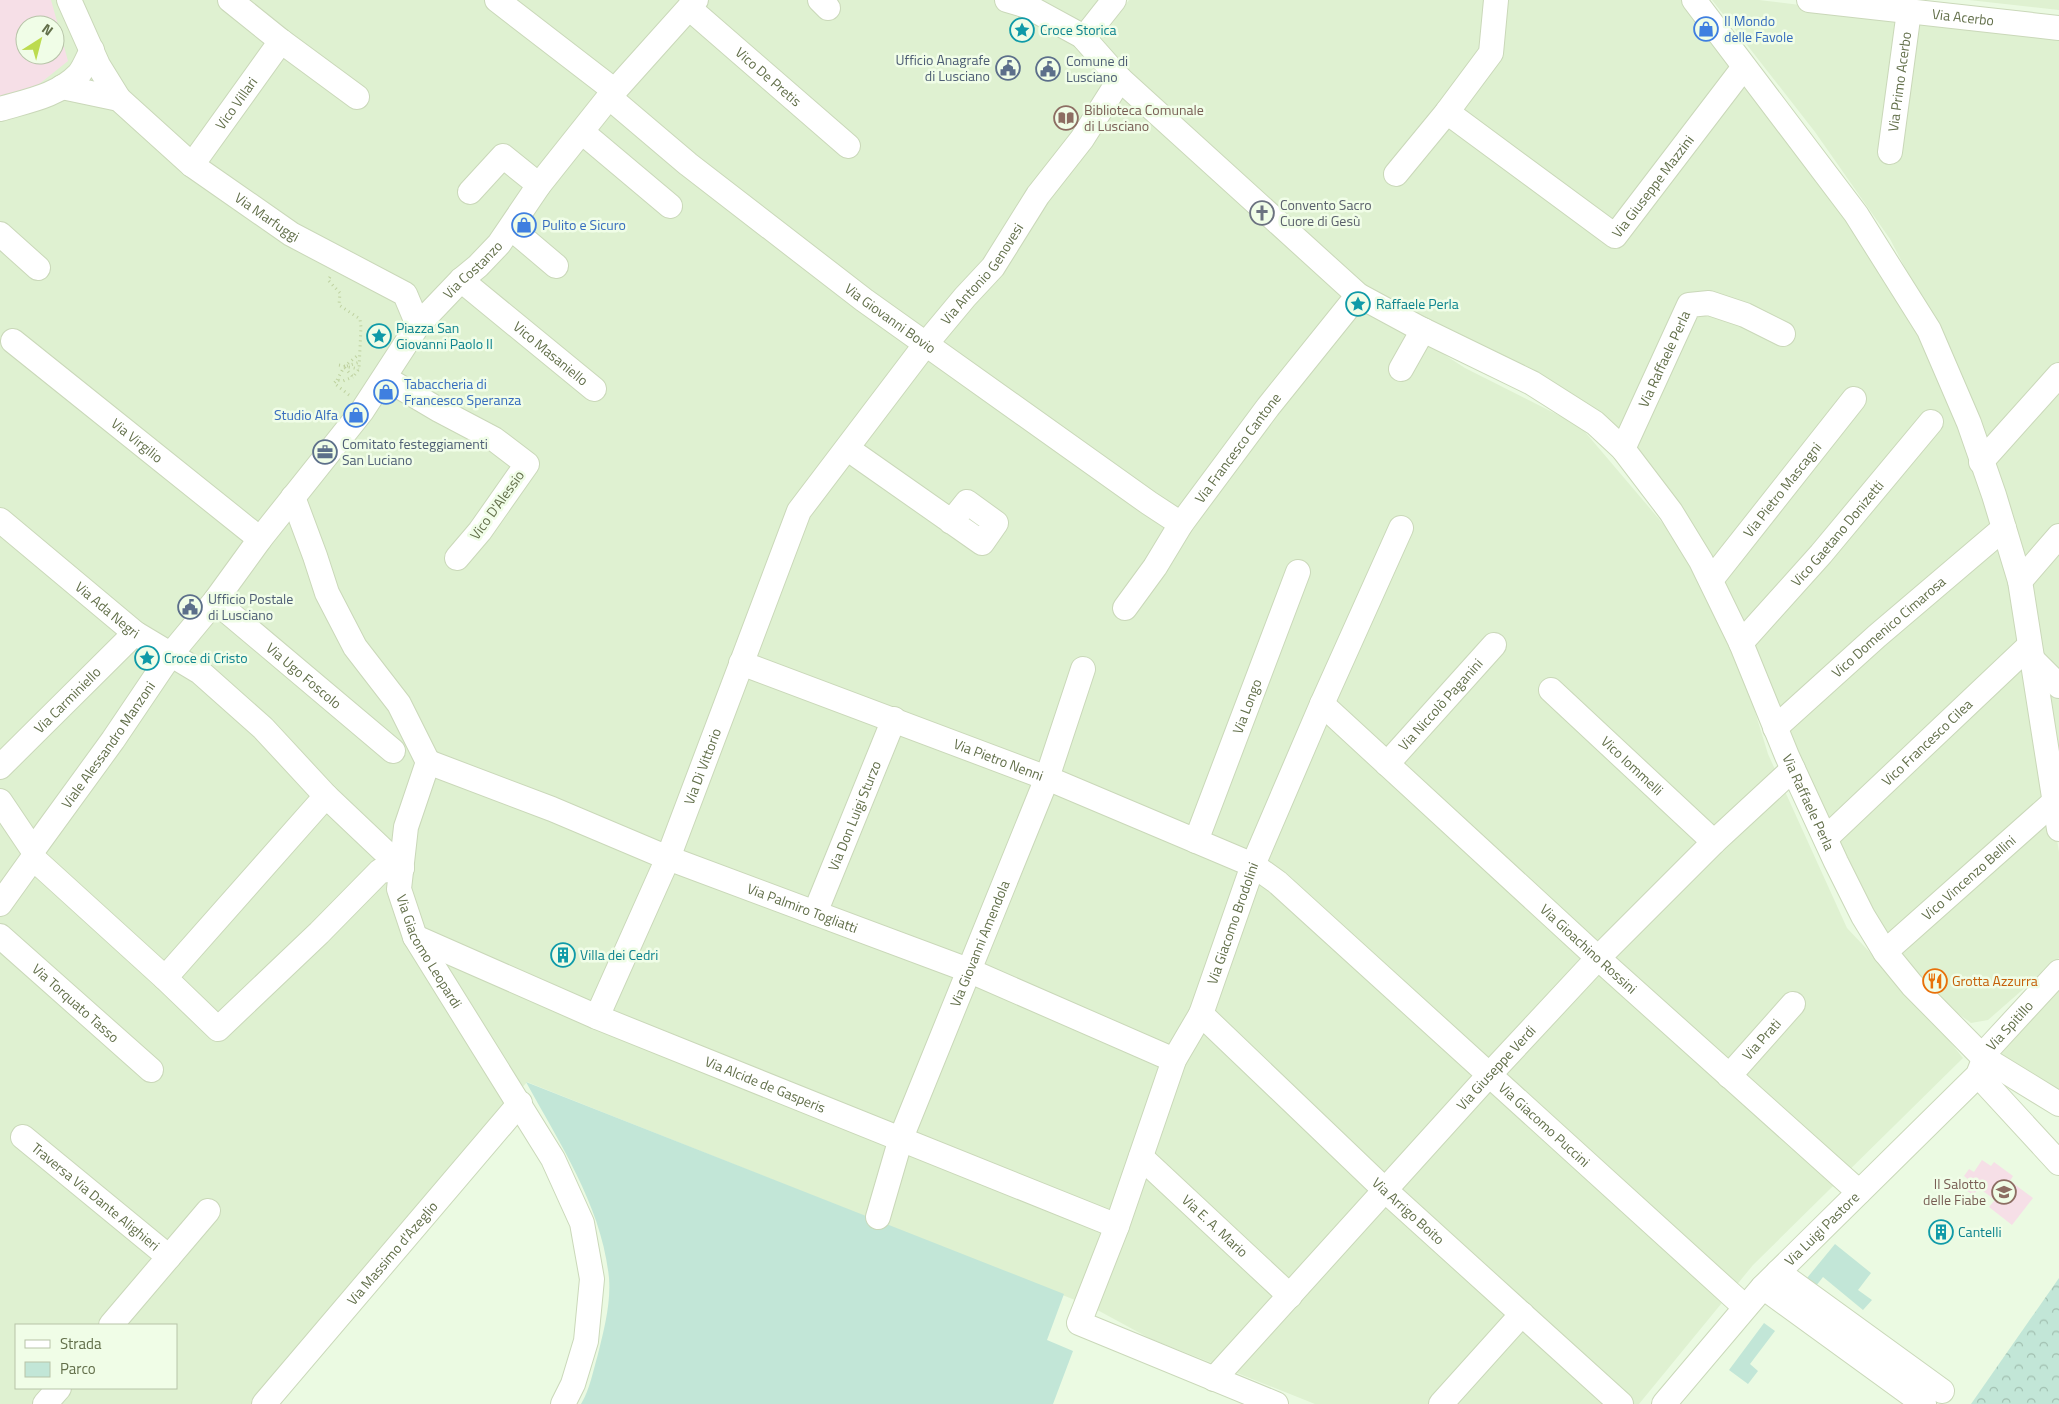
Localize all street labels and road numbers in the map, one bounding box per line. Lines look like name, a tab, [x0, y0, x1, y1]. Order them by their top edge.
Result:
street label: Via Acerbo	[1931, 3, 1995, 31]
street label: Via Primo Acerbo	[1882, 30, 1916, 133]
street label: Vico De Pretis	[731, 42, 806, 111]
street label: Vico Villari	[210, 72, 262, 134]
street label: Via Giuseppe Mazzini	[1606, 130, 1698, 242]
street label: Via Marfuggi	[231, 187, 303, 247]
street label: Via Antonio Genovesi	[935, 219, 1028, 329]
street label: Via Costanzo	[438, 236, 507, 303]
street label: Via Giovanni Bovio	[840, 278, 941, 358]
street label: Via Raffaele Perla	[1633, 307, 1695, 411]
street label: Vico Masaniello	[509, 316, 593, 390]
street label: Via Francesco Cantone	[1189, 388, 1286, 507]
street label: Via Virgilio	[107, 413, 168, 467]
street label: Via Pietro Mascagni	[1738, 437, 1826, 542]
street label: Vico D'Alessio	[464, 466, 529, 544]
street label: Vico Gaetano Donizetti	[1786, 475, 1888, 591]
street label: Vico Domenico Cimarosa	[1827, 571, 1950, 682]
street label: Via Ada Negri	[71, 576, 144, 643]
street label: Via Ugo Foscolo	[262, 637, 346, 713]
street label: Via Niccolò Paganini	[1393, 653, 1487, 755]
street label: Via Carminiello	[29, 662, 105, 738]
street label: Via Longo	[1227, 676, 1267, 737]
street label: Viale Alessandro Manzoni	[56, 677, 160, 812]
street label: Vico Francesco Cilea	[1876, 694, 1977, 790]
street label: Via Di Vittorio	[678, 725, 726, 808]
street label: Vico Iommelli	[1597, 731, 1668, 800]
street label: Via Pietro Nenni	[951, 733, 1047, 786]
street label: Via Raffaele Perla	[1777, 750, 1840, 854]
street label: Via Don Luigi Sturzo	[822, 757, 886, 874]
street label: Vico Vincenzo Bellini	[1917, 830, 2020, 925]
street label: Via Giacomo Brodolini	[1201, 859, 1263, 987]
street label: Via Palmiro Togliatti	[744, 877, 861, 938]
street label: Via Giovanni Amendola	[944, 877, 1014, 1010]
street label: Via Giacomo Leopardi	[391, 891, 468, 1012]
street label: Via Gioachino Rossini	[1536, 899, 1642, 998]
street label: Via Torquato Tasso	[28, 958, 124, 1047]
street label: Via Spitillo	[1981, 996, 2038, 1055]
street label: Via Prati	[1737, 1014, 1785, 1065]
street label: Via Giuseppe Verdi	[1451, 1020, 1540, 1115]
street label: Via Alcide de Gasperis	[702, 1050, 829, 1118]
street label: Via Giacomo Puccini	[1494, 1077, 1595, 1172]
street label: Traversa Via Dante Alighieri	[27, 1137, 165, 1255]
street label: Via Arrigo Boito	[1368, 1172, 1450, 1249]
street label: Via Luigi Pastore	[1779, 1187, 1864, 1270]
street label: Via E. A. Mario	[1177, 1189, 1253, 1262]
street label: Via Massimo d'Azeglio	[342, 1196, 442, 1309]

